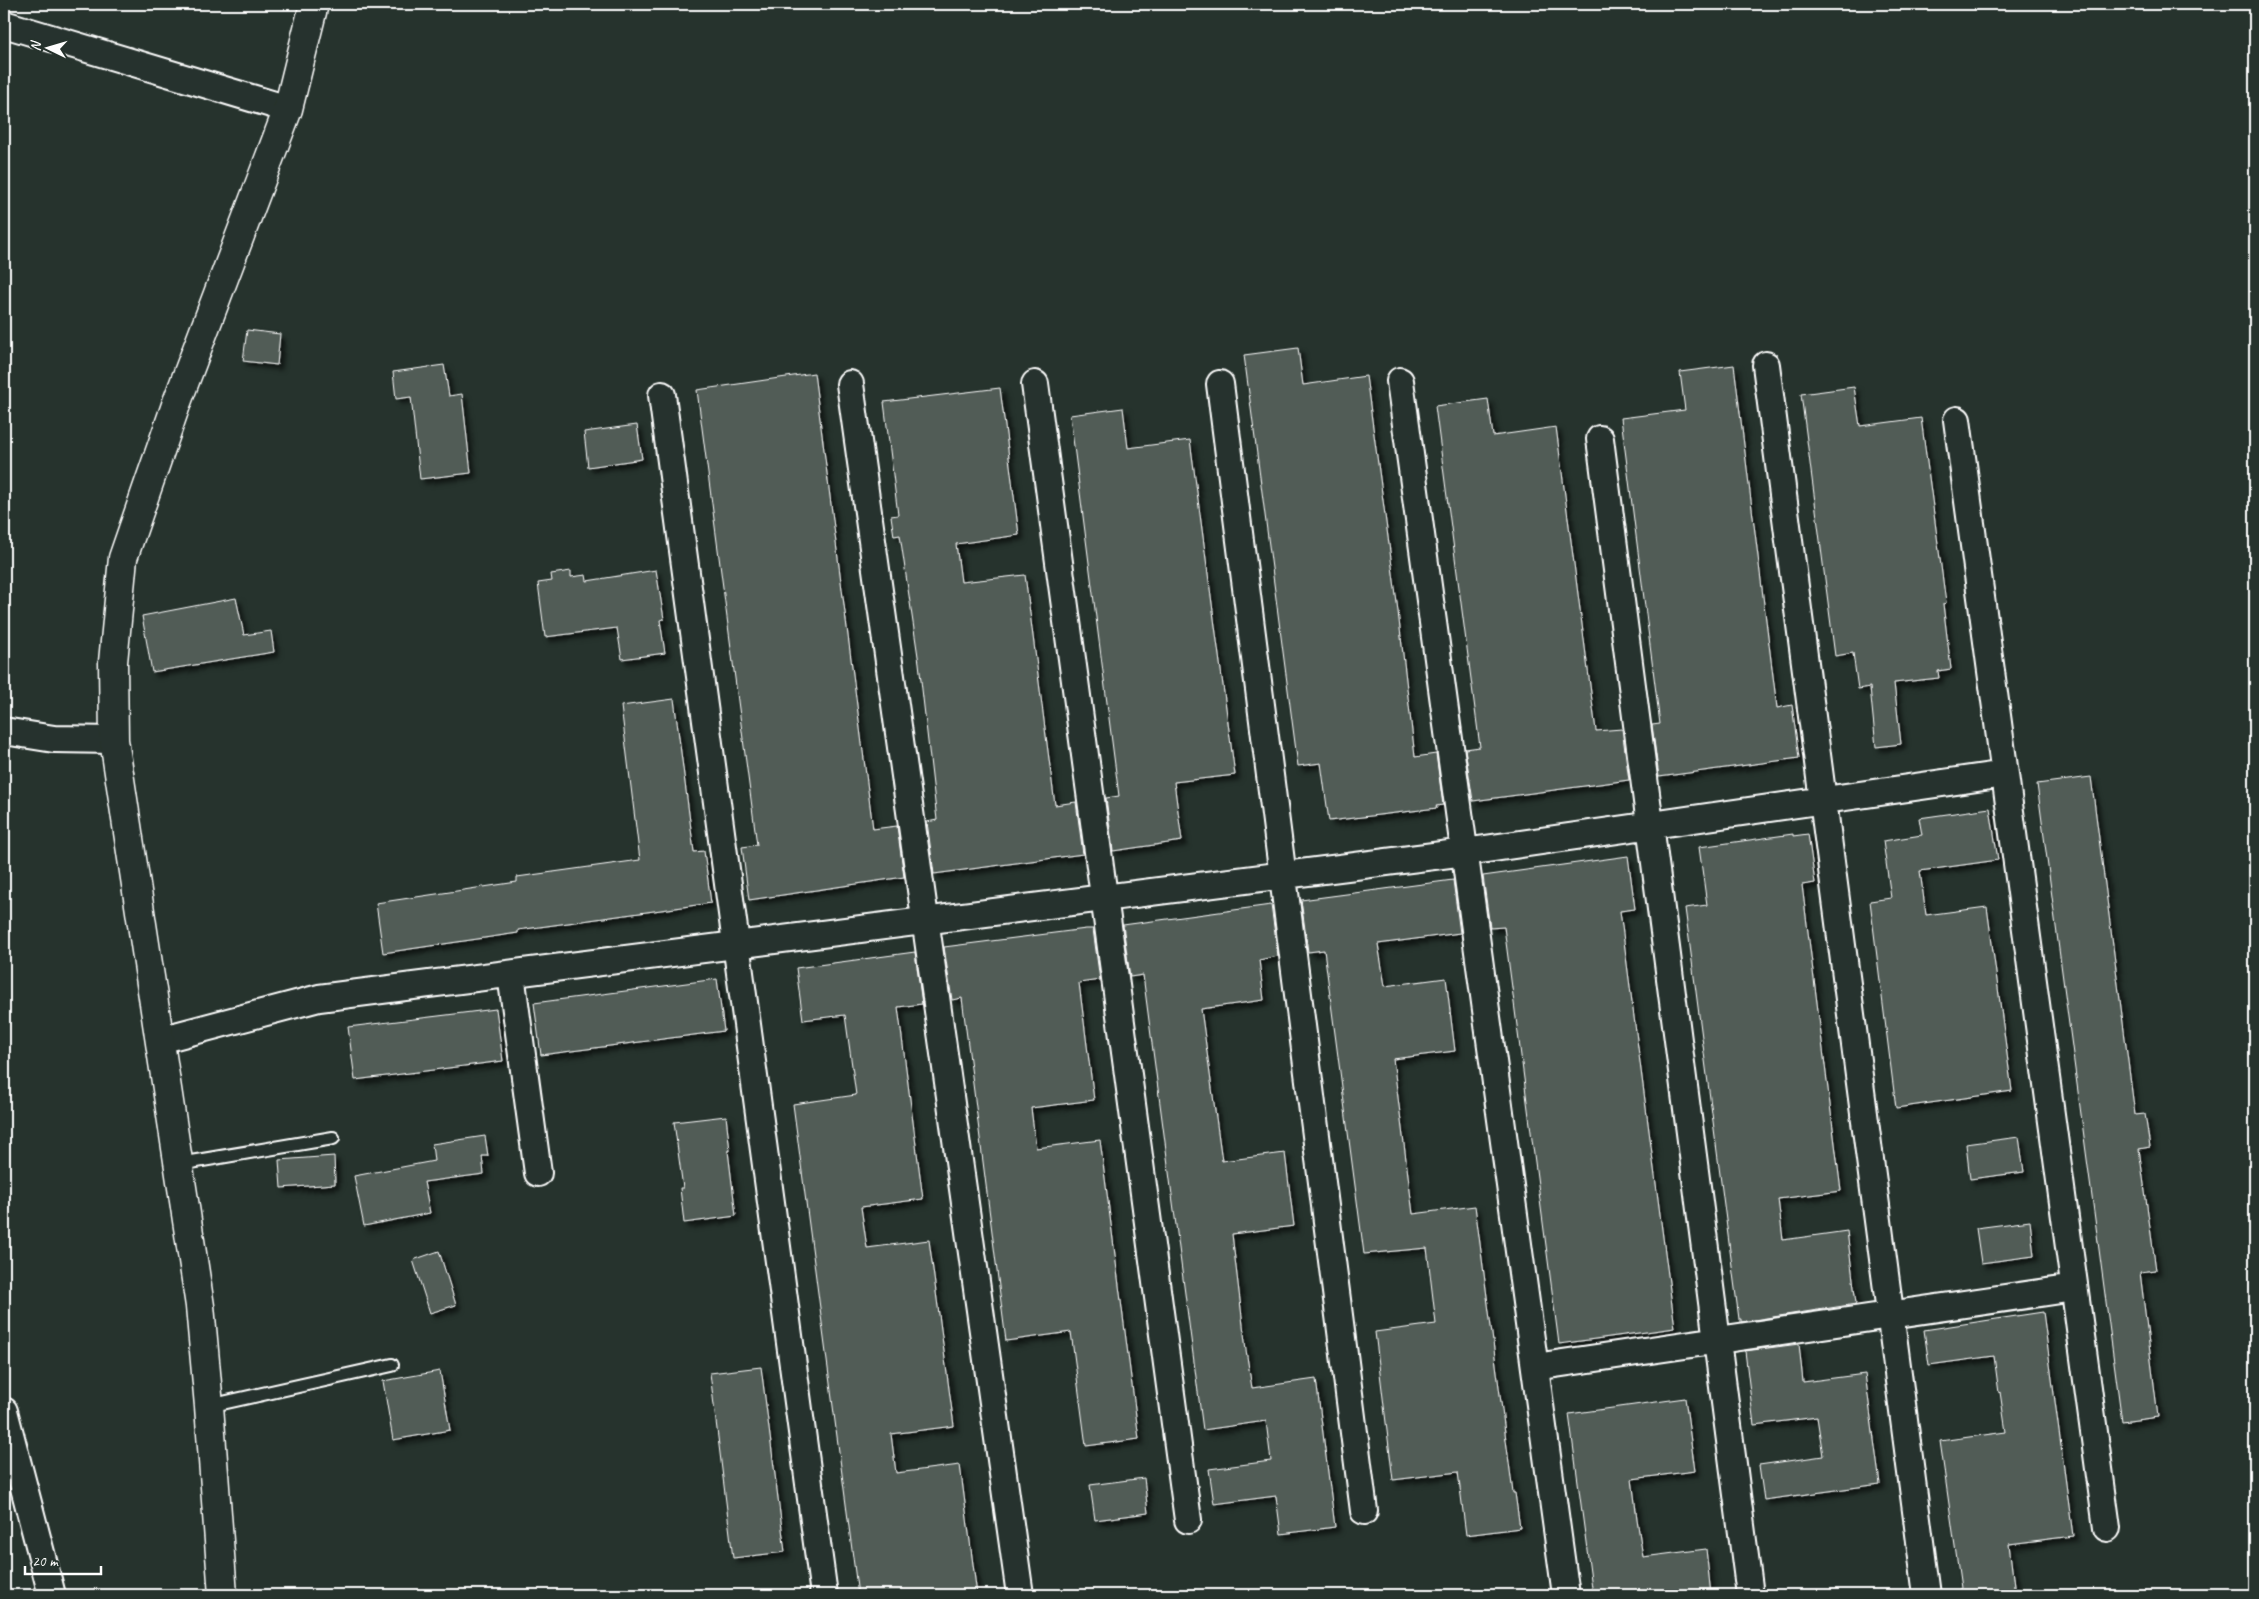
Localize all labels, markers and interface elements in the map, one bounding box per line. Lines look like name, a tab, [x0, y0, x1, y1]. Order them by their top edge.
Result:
north arrow	[22, 22, 72, 72]
text: N	[27, 40, 45, 52]
scale bar	[25, 1544, 101, 1576]
text: 20 m	[32, 1552, 59, 1571]

